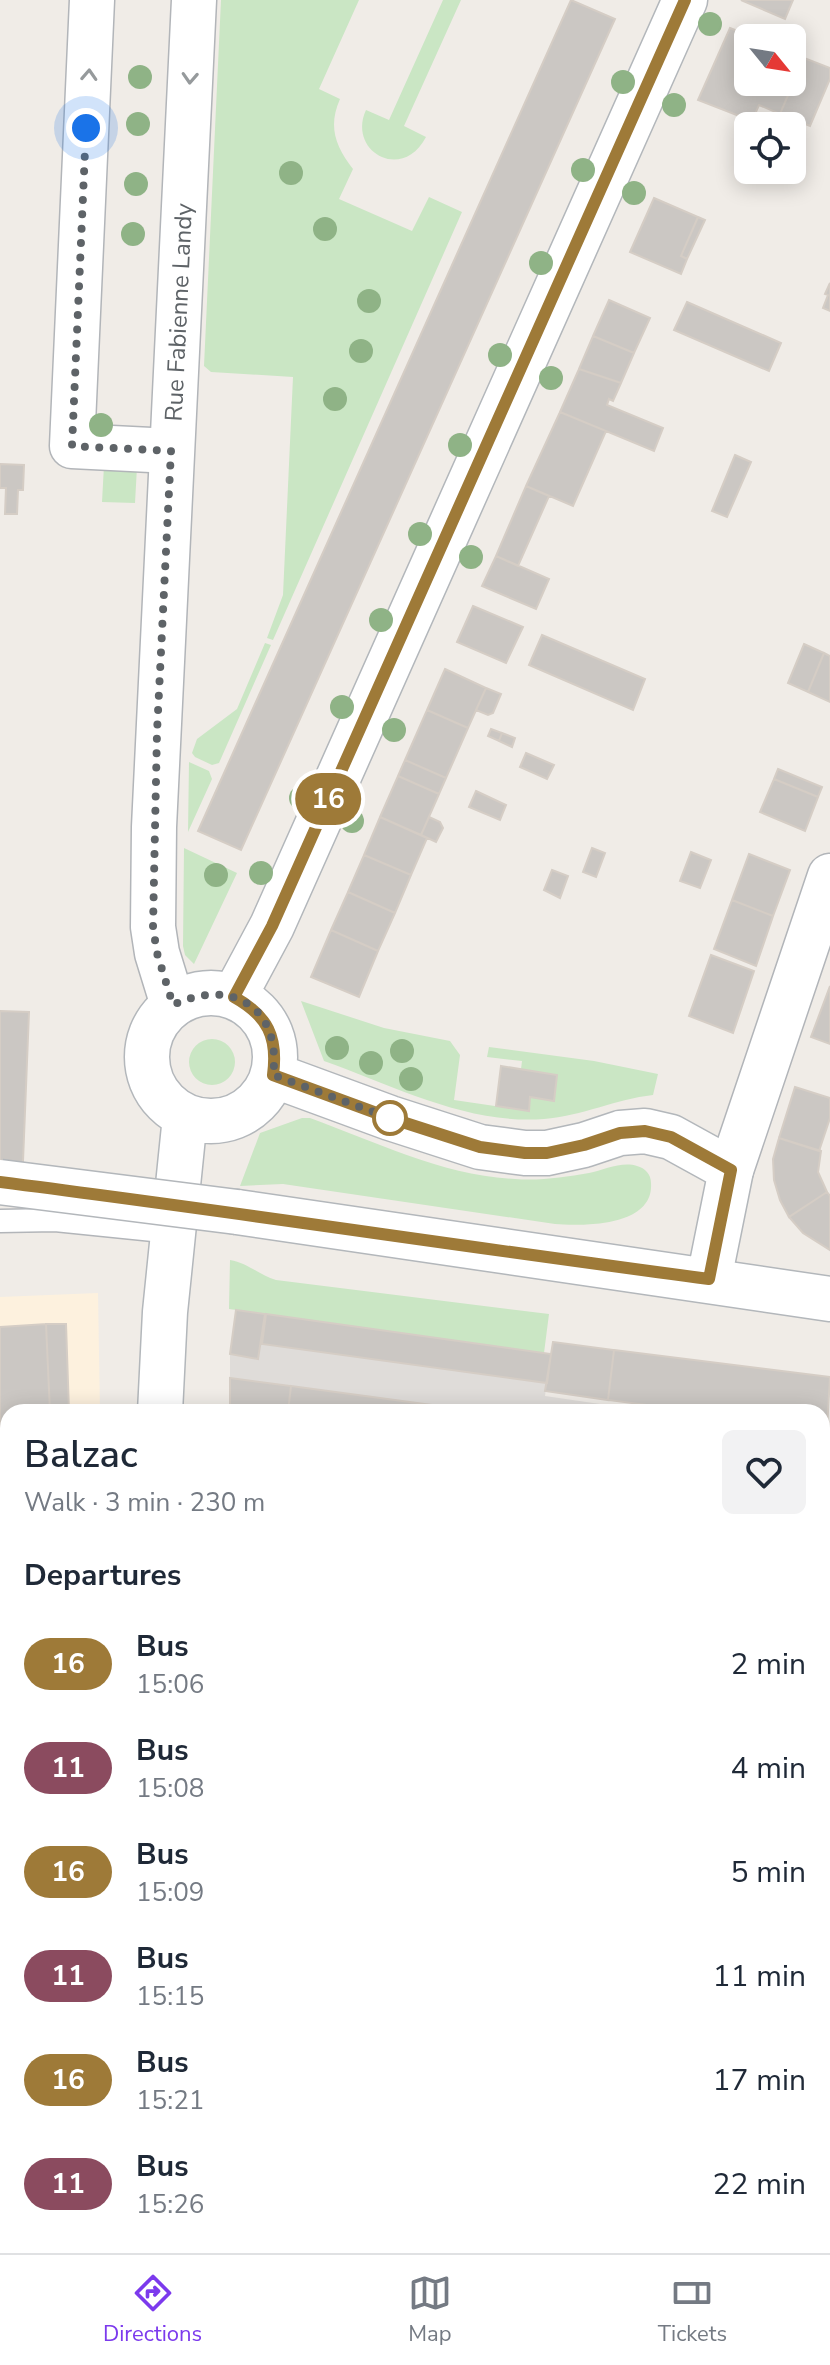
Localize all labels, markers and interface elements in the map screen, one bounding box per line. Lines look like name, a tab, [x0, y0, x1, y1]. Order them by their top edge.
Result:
north arrow	[734, 24, 806, 96]
map controls	[734, 24, 806, 184]
one-way arrow	[80, 68, 97, 81]
one-way arrow	[181, 72, 198, 85]
your location	[66, 108, 106, 148]
button: locate	[734, 112, 806, 184]
street label: Rue Fabienne Landy	[158, 202, 200, 422]
line badge: 16	[292, 773, 364, 825]
text: 16	[311, 780, 345, 818]
unlabelled marker	[373, 1101, 407, 1135]
text: Balzac	[24, 1429, 138, 1480]
button: heart	[722, 1430, 806, 1514]
text: Walk · 3 min · 230 m	[24, 1485, 265, 1520]
text: Departures	[24, 1555, 181, 1596]
text: Bus	[136, 1626, 189, 1667]
text: 2 min	[731, 1644, 806, 1685]
text: 16	[51, 1645, 85, 1683]
text: 15:06	[136, 1667, 204, 1702]
text: Bus	[136, 1730, 189, 1771]
text: 4 min	[731, 1748, 806, 1789]
text: 11	[51, 1749, 85, 1787]
text: 15:08	[136, 1771, 204, 1806]
text: Bus	[136, 1834, 189, 1875]
text: 5 min	[731, 1852, 806, 1893]
text: 16	[51, 1853, 85, 1891]
text: 15:09	[136, 1875, 204, 1910]
text: Bus	[136, 1938, 189, 1979]
text: 11 min	[713, 1956, 806, 1997]
text: 11	[51, 1957, 85, 1995]
text: 15:15	[136, 1979, 204, 2014]
text: Bus	[136, 2042, 189, 2083]
text: 17 min	[713, 2060, 806, 2101]
text: 16	[51, 2061, 85, 2099]
text: 15:21	[136, 2083, 204, 2118]
text: Bus	[136, 2146, 189, 2187]
text: 22 min	[713, 2164, 806, 2205]
text: 11	[51, 2165, 85, 2203]
text: 15:26	[136, 2187, 204, 2222]
tab: Directions	[103, 2271, 202, 2349]
tab: Map	[408, 2271, 452, 2349]
tab: Tickets	[658, 2271, 727, 2349]

